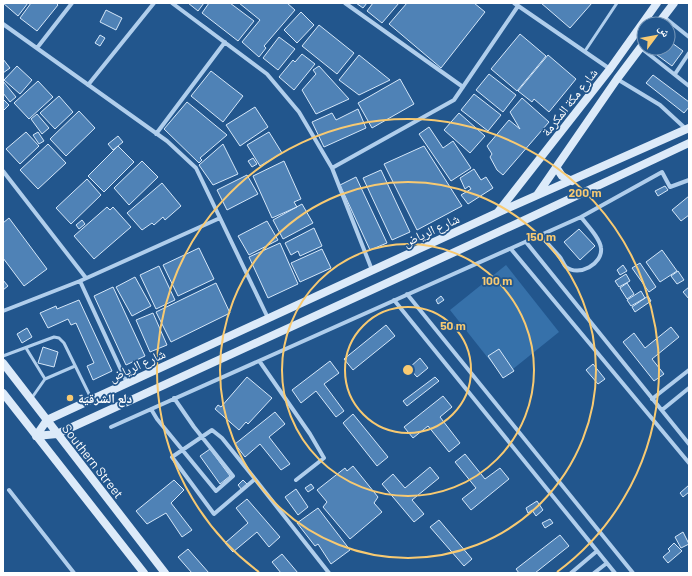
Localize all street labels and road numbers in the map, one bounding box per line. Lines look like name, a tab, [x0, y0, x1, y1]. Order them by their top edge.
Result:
street label: شارع مكة المكرمة	[537, 65, 602, 140]
street label: شارع الرياض	[400, 210, 463, 252]
street label: شارع الرياض	[106, 345, 169, 387]
street label: Southern Street	[59, 421, 127, 501]

